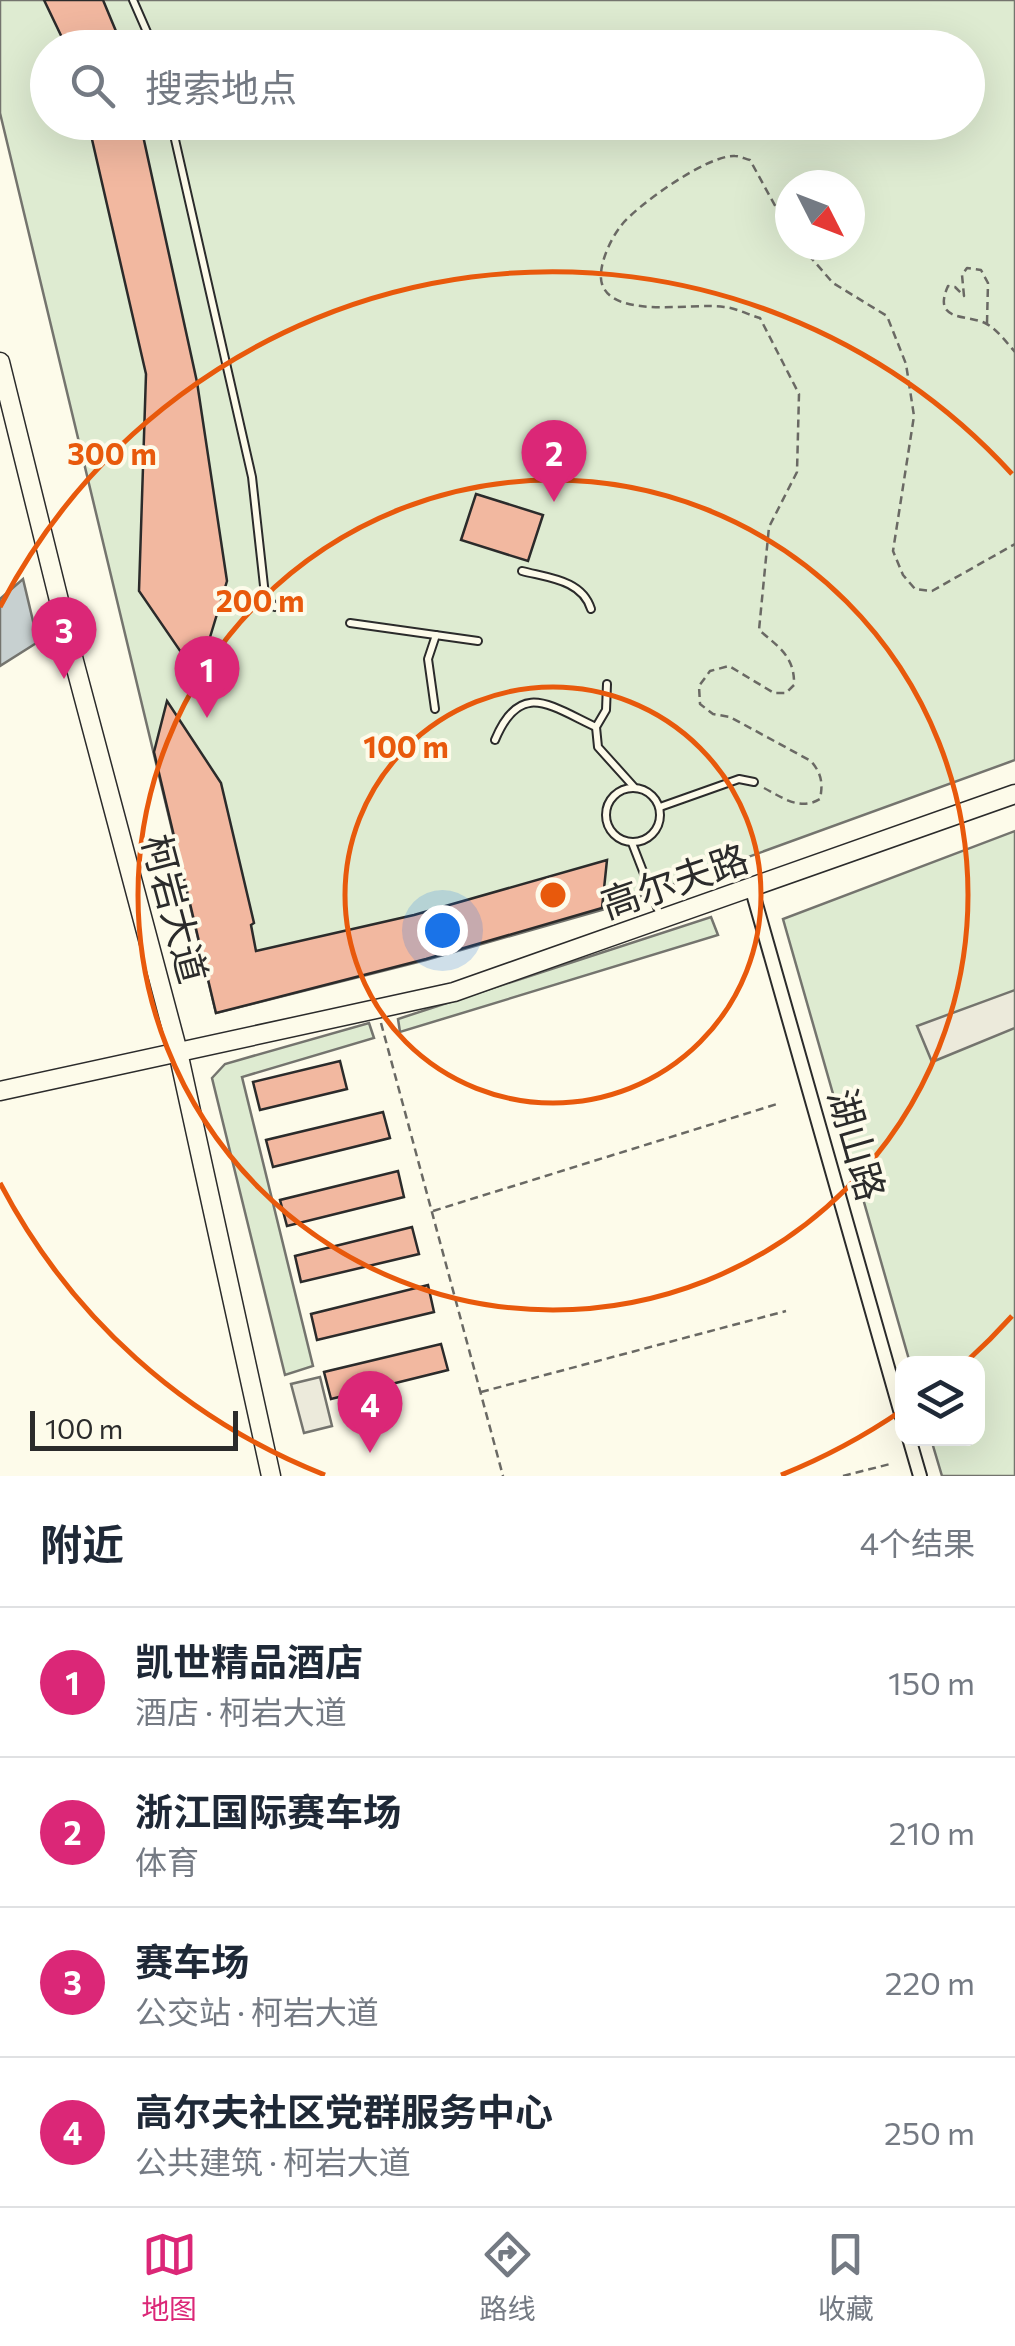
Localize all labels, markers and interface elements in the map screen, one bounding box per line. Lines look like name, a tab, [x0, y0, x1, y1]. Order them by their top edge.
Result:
search box	[30, 30, 985, 140]
icon: search	[65, 58, 120, 113]
text: 搜索地点	[145, 63, 297, 110]
north arrow	[775, 170, 865, 260]
pin: 2	[522, 420, 586, 502]
text: 300 m	[67, 434, 157, 471]
text: 200 m	[216, 581, 304, 618]
pin: 3	[32, 596, 96, 679]
pin: 1	[174, 636, 240, 718]
text: 100 m	[363, 727, 449, 764]
street label: 柯岩大道	[134, 829, 219, 988]
street label: 高尔夫路	[595, 833, 754, 927]
centre of rings	[535, 877, 571, 913]
your location	[417, 905, 468, 956]
street label: 湖山路	[820, 1083, 897, 1206]
map controls	[895, 1356, 985, 1446]
button: layers	[895, 1356, 985, 1446]
pin: 4	[338, 1370, 402, 1453]
scale bar	[30, 1406, 238, 1450]
text: 100 m	[45, 1411, 123, 1445]
text: 附近	[40, 1517, 124, 1569]
text: 4个结果	[860, 1522, 975, 1562]
text: 凯世精品酒店	[135, 1637, 363, 1684]
text: 1	[65, 1662, 80, 1702]
text: 150 m	[888, 1662, 975, 1702]
text: 酒店 · 柯岩大道	[135, 1691, 347, 1731]
text: 浙江国际赛车场	[135, 1787, 401, 1834]
text: 2	[63, 1812, 82, 1852]
text: 210 m	[889, 1812, 975, 1852]
text: 体育	[135, 1841, 199, 1881]
text: 赛车场	[135, 1937, 249, 1984]
text: 3	[63, 1962, 82, 2002]
text: 220 m	[885, 1962, 975, 2002]
text: 公交站 · 柯岩大道	[135, 1991, 379, 2031]
text: 高尔夫社区党群服务中心	[135, 2087, 553, 2134]
text: 4	[63, 2112, 82, 2152]
text: 250 m	[884, 2112, 975, 2152]
text: 公共建筑 · 柯岩大道	[135, 2141, 411, 2181]
tab: 地图	[141, 2227, 197, 2327]
tab: 路线	[479, 2227, 536, 2327]
tab: 收藏	[818, 2227, 874, 2327]

